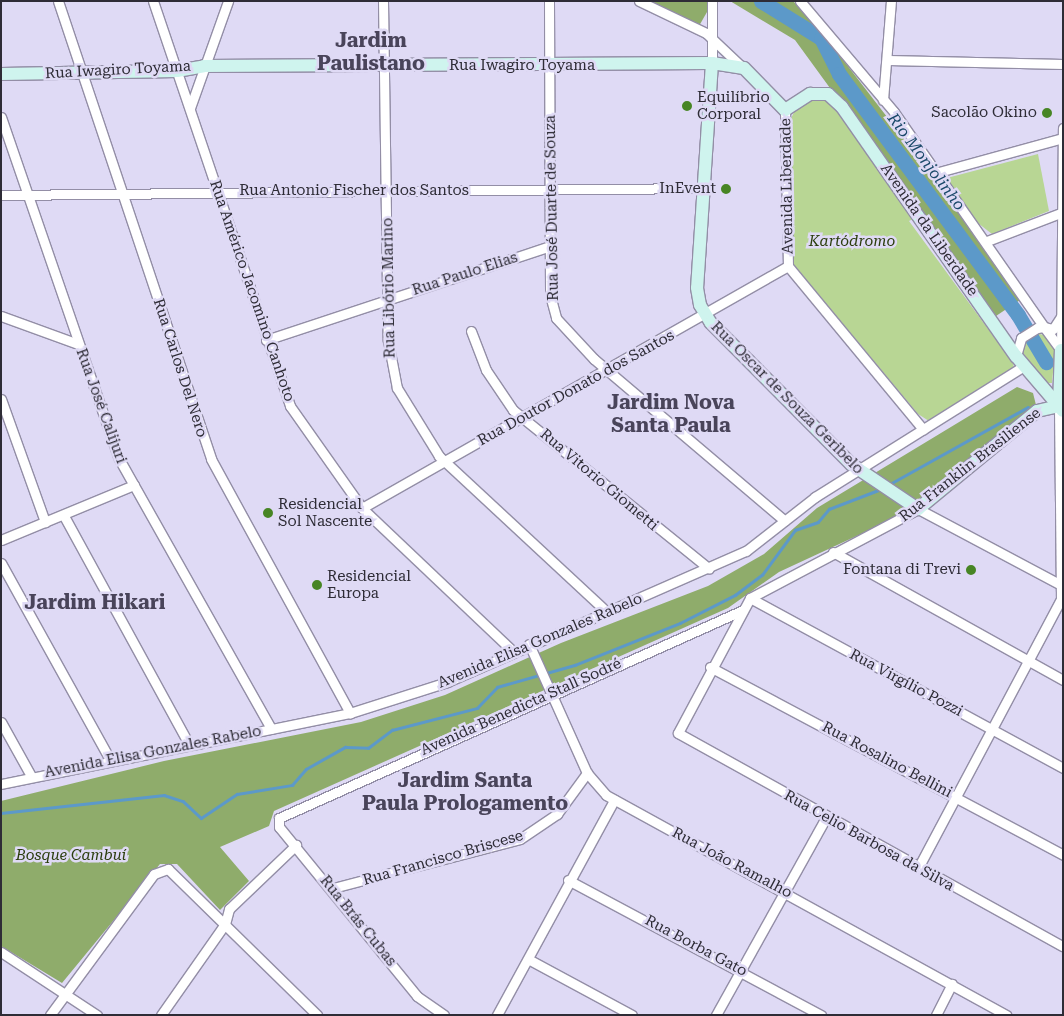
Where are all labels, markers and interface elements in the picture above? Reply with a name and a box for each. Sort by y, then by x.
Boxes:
district label: Jardim Paulistano [317,29,425,76]
street label: Rua Iwagiro Toyama [45,57,191,83]
street label: Rua Iwagiro Toyama [449,57,595,75]
place label: Equilíbrio Corporal [697,88,770,123]
marker: Equilíbrio Corporal [681,100,693,112]
place label: Sacolão Okino [931,104,1037,122]
marker: Sacolão Okino [1041,107,1053,119]
water label: Rio Monjolinho [883,110,969,214]
street label: Rua José Duarte de Souza [541,115,563,301]
street label: Avenida Liberdade [777,118,797,254]
street label: Avenida da Liberdade [876,160,982,300]
street label: Rua Américo Jacomino Canhoto [206,178,298,404]
place label: InEvent [659,180,716,198]
street label: Rua Antonio Fischer dos Santos [239,182,469,200]
marker: InEvent [720,183,732,195]
street label: Rua Libório Marino [379,218,399,358]
park label: Kartódromo [809,233,895,251]
street label: Rua Paulo Elias [410,248,520,300]
street label: Rua Carlos Del Nero [149,296,211,440]
street label: Rua Oscar de Souza Geribelo [707,318,867,478]
street label: Rua Doutor Donato dos Santos [475,326,677,450]
street label: Rua José Calijuri [72,346,130,466]
district label: Jardim Nova Santa Paula [607,390,735,437]
street label: Rua Franklin Brasiliense [896,404,1044,526]
street label: Rua Vitorio Giometti [536,425,662,535]
place label: Residencial Sol Nascente [278,495,372,530]
marker: Residencial Sol Nascente [262,507,274,519]
place label: Fontana di Trevi [843,561,961,579]
marker: Fontana di Trevi [965,564,977,576]
place label: Residencial Europa [327,567,411,602]
marker: Residencial Europa [311,579,323,591]
district label: Jardim Hikari [25,590,165,614]
street label: Avenida Elisa Gonzales Rabelo [435,590,645,692]
street label: Rua Virgílio Pozzi [846,646,966,720]
street label: Avenida Benedicta Stall Sodré [418,654,624,760]
street label: Rua Rosalino Bellini [819,718,955,802]
street label: Avenida Elisa Gonzales Rabelo [43,722,263,782]
district label: Jardim Santa Paula Prologamento [362,769,568,816]
street label: Rua Celio Barbosa da Silva [781,787,957,895]
street label: Rua João Ramalho [669,824,795,902]
street label: Rua Francisco Briscese [361,827,525,889]
park label: Bosque Cambuí [16,847,126,865]
street label: Rua Brás Cubas [316,872,400,970]
street label: Rua Borba Gato [642,912,750,980]

